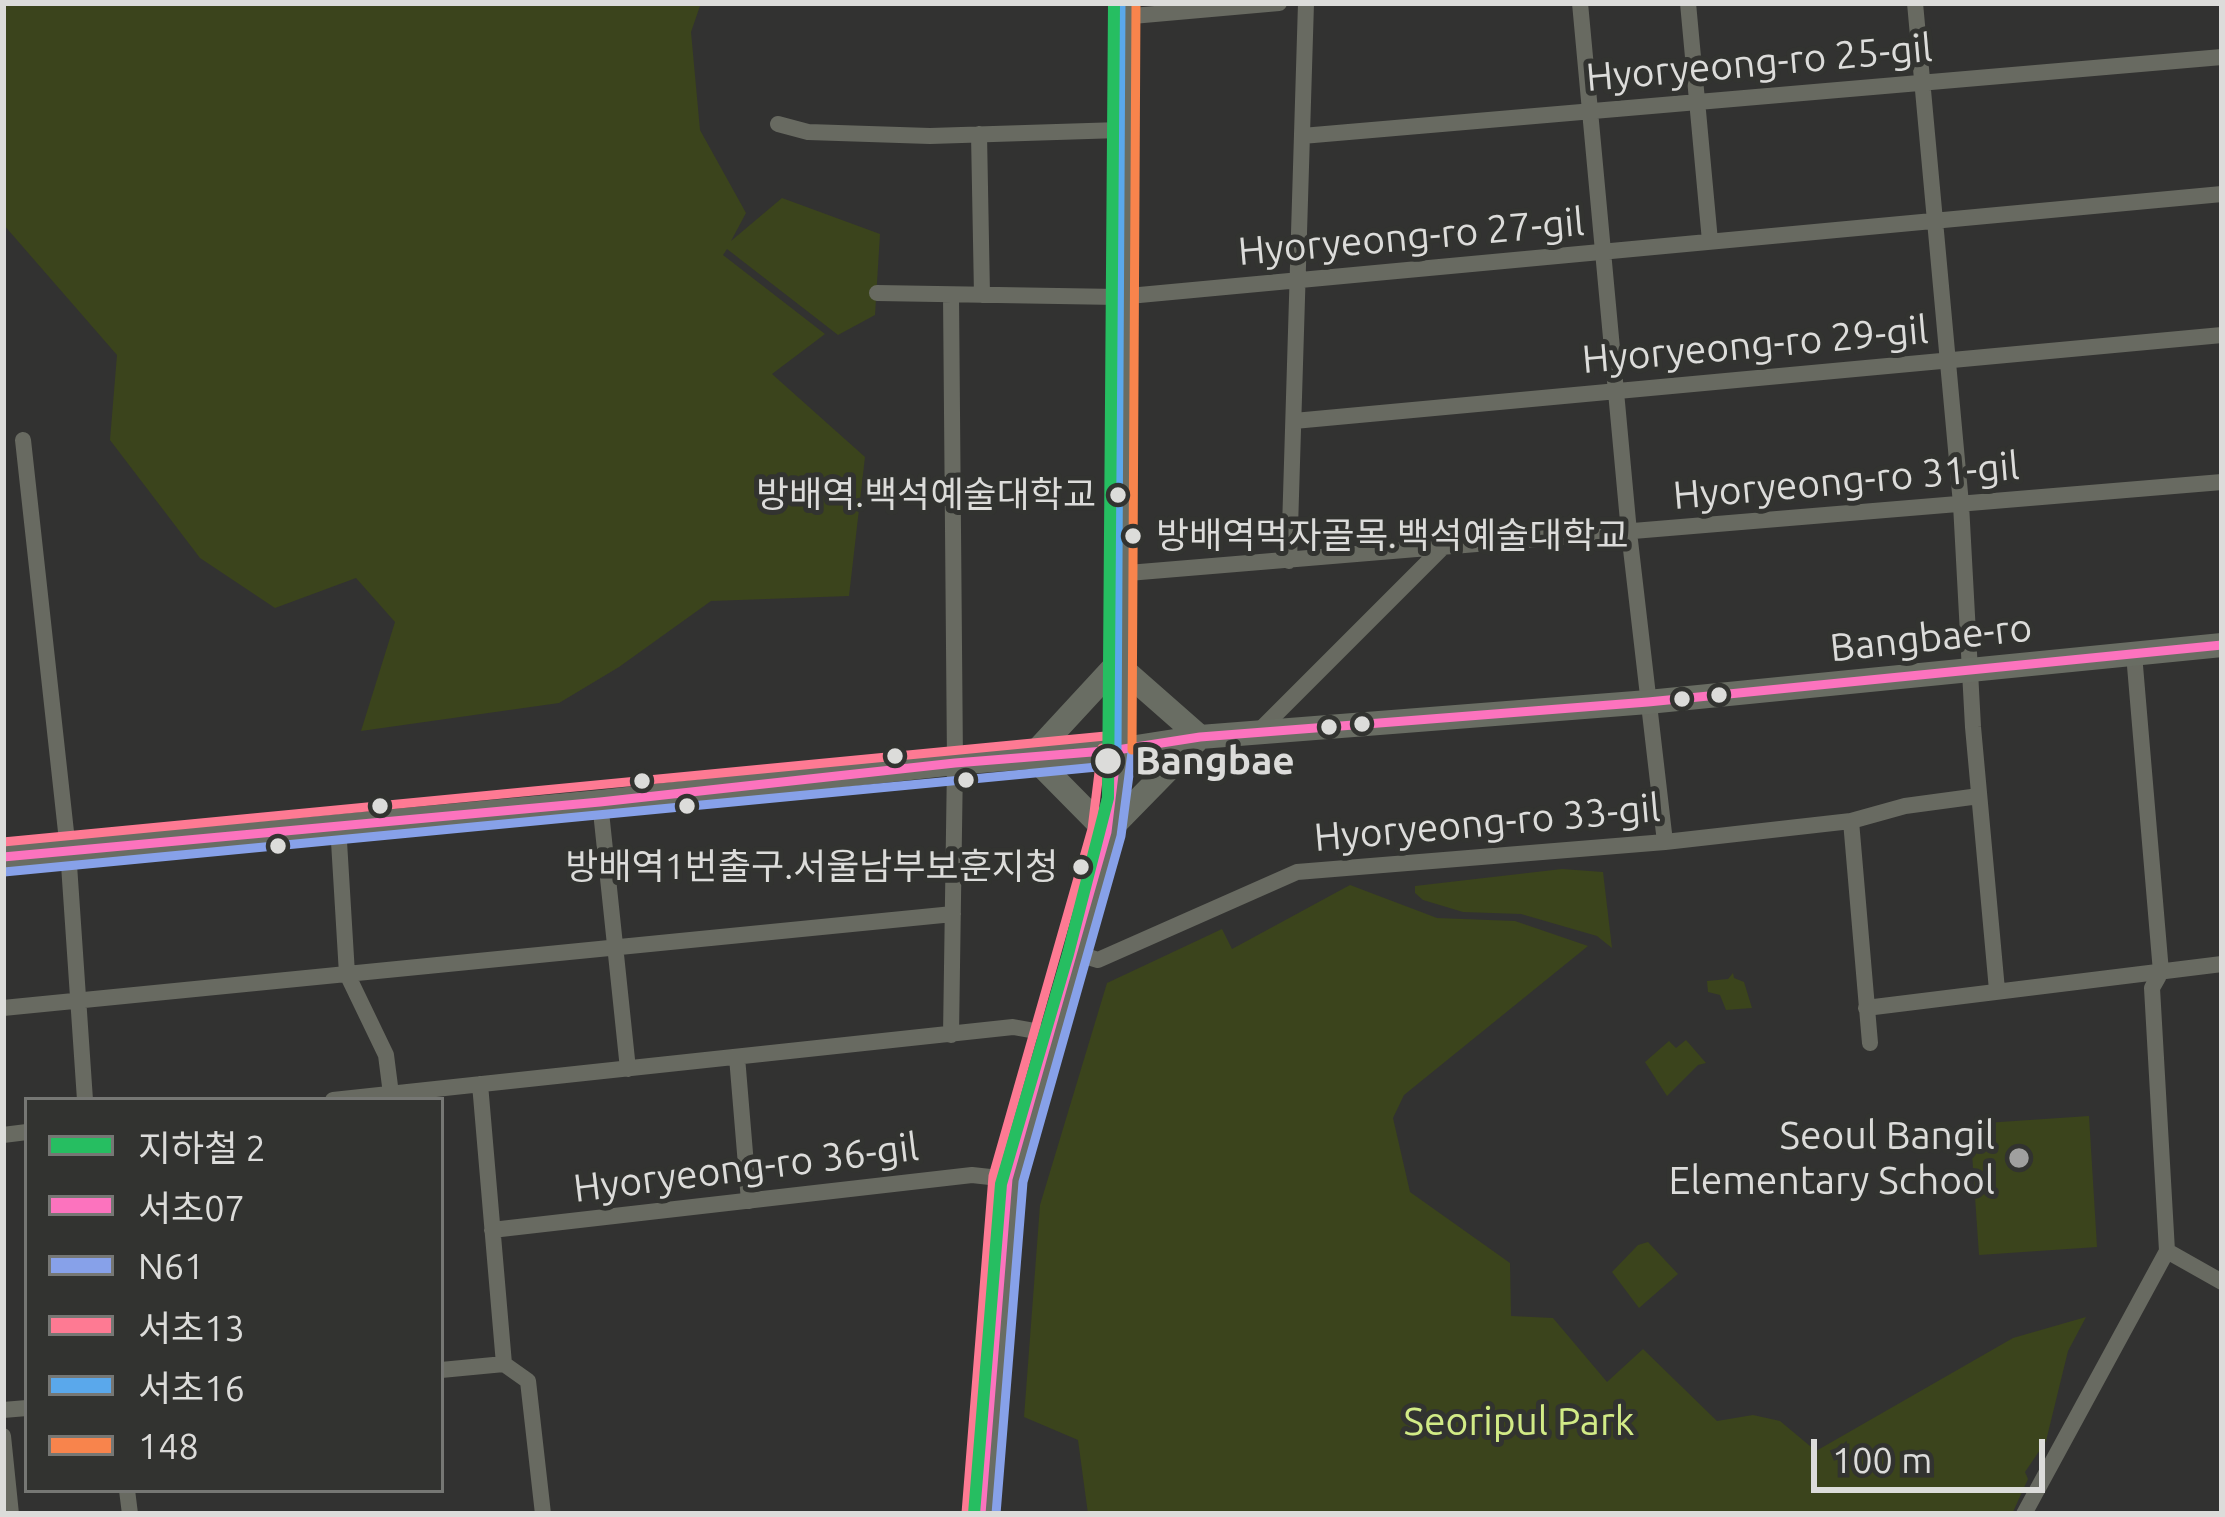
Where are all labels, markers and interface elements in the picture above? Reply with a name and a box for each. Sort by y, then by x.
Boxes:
street label: Hyoryeong-ro 25-gil [1584,25,1934,101]
street label: Hyoryeong-ro 27-gil [1236,199,1586,275]
street label: Hyoryeong-ro 29-gil [1580,307,1930,383]
street label: Hyoryeong-ro 31-gil [1671,443,2021,519]
place label: 방배역.백석예술대학교 [756,473,1096,517]
marker: 방배역.백석예술대학교 [1107,484,1129,506]
place label: 방배역먹자골목.백석예술대학교 [1156,514,1629,558]
marker: 방배역먹자골목.백석예술대학교 [1122,525,1144,547]
street label: Bangbae-ro [1828,604,2034,672]
unlabelled marker [1708,684,1730,706]
unlabelled marker [1671,688,1693,710]
unlabelled marker [1351,713,1373,735]
unlabelled marker [1318,716,1340,738]
place label: Bangbae [1135,738,1295,784]
unlabelled marker [884,745,906,767]
marker: Bangbae [1092,745,1124,777]
unlabelled marker [955,769,977,791]
unlabelled marker [631,770,653,792]
street label: Hyoryeong-ro 33-gil [1312,785,1662,861]
unlabelled marker [369,795,391,817]
unlabelled marker [676,795,698,817]
unlabelled marker [267,835,289,857]
place label: 방배역1번출구.서울남부보훈지청 [565,845,1058,889]
marker: 방배역1번출구.서울남부보훈지청 [1070,856,1092,878]
legend [24,1097,444,1493]
place label: Seoul Bangil Elementary School [1669,1113,1995,1204]
street label: Hyoryeong-ro 36-gil [571,1124,921,1212]
text: 지하철 2 [138,1127,266,1168]
marker: Seoul Bangil Elementary School [2006,1145,2032,1171]
text: 서초07 [138,1187,245,1228]
text: N61 [138,1245,204,1286]
text: 서초13 [138,1307,245,1348]
text: 서초16 [138,1367,245,1408]
park label: Seoripul Park [1404,1399,1634,1445]
scale bar [1817,1415,2051,1489]
text: 148 [138,1425,199,1466]
text: 100 m [1832,1439,1932,1480]

